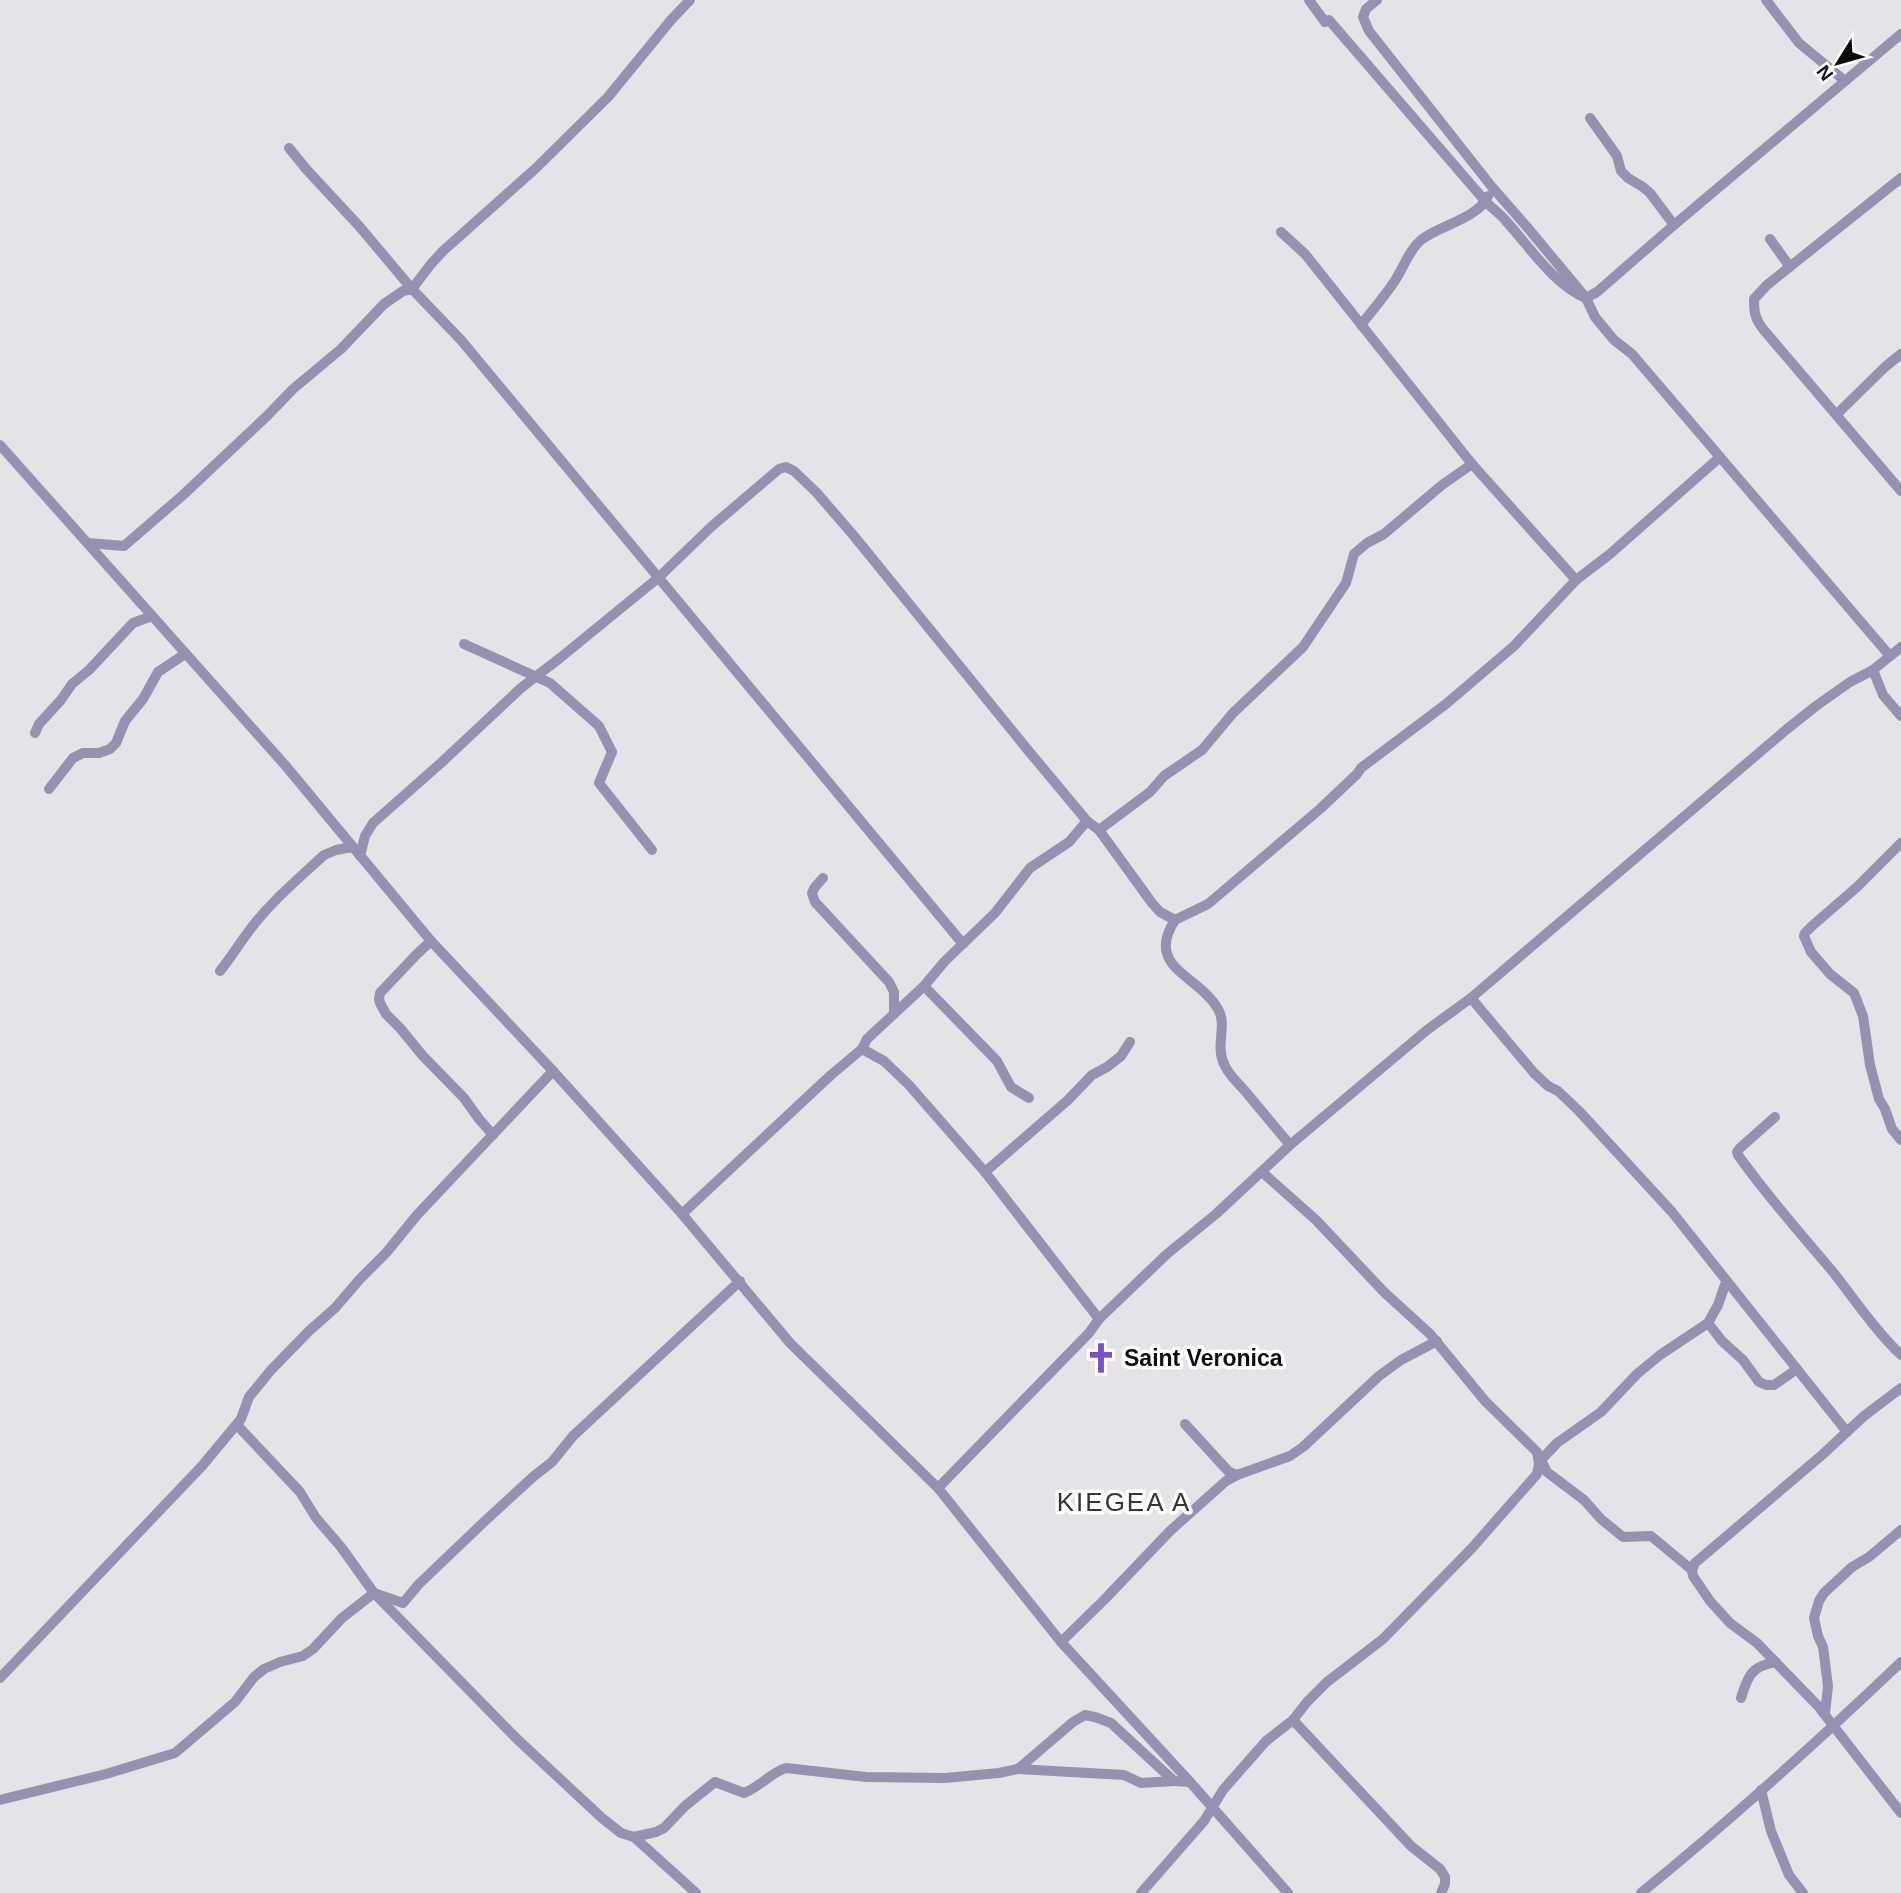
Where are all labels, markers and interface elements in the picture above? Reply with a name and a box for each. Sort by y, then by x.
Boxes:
north arrow [1803,28,1873,98]
text: N [1812,61,1837,85]
church icon: Saint Veronica [1084,1341,1118,1375]
place label: Saint Veronica [1124,1345,1283,1371]
district label: KIEGEA A [1057,1487,1191,1517]

